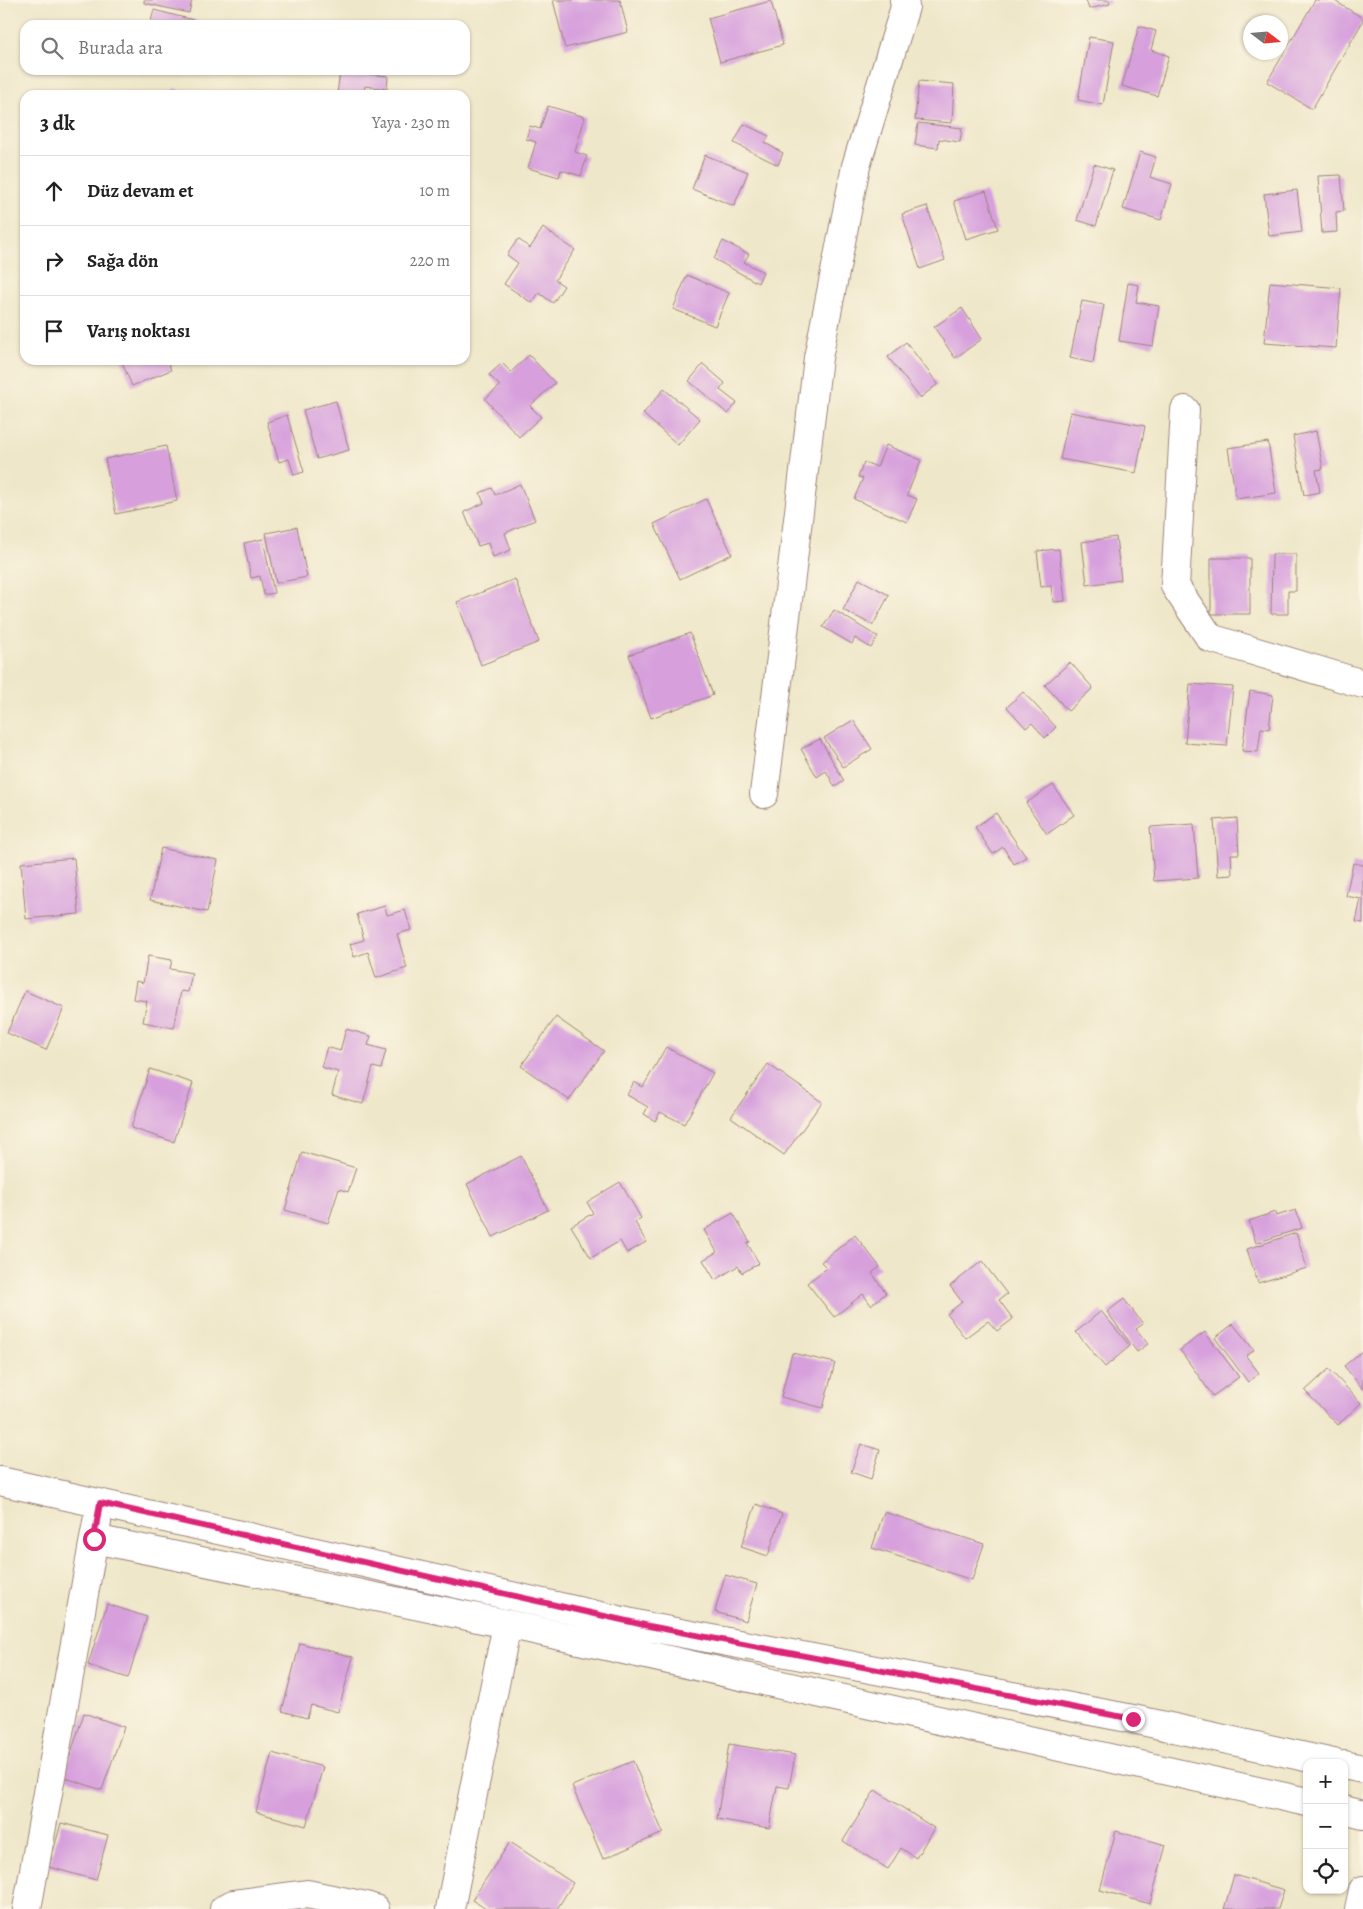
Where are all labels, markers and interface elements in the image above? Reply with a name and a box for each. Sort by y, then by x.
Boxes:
north arrow [1243,15,1288,60]
search box [20,20,470,75]
icon: search [38,34,66,62]
text: Burada ara [78,35,163,61]
text: 3 dk [40,109,75,137]
text: Yaya · 230 m [372,112,450,134]
icon: ahead [40,177,68,205]
text: Düz devam et [87,178,194,204]
text: 10 m [420,180,450,202]
icon: right [40,247,68,275]
text: Sağa dön [87,248,159,274]
text: 220 m [410,250,450,272]
icon: arrive [40,317,68,345]
text: Varış noktası [87,318,190,344]
route start [83,1528,106,1551]
route end [1122,1708,1145,1731]
map controls [1303,1759,1348,1894]
button: + [1303,1759,1348,1804]
button: − [1303,1804,1348,1849]
button: locate [1303,1849,1348,1894]

